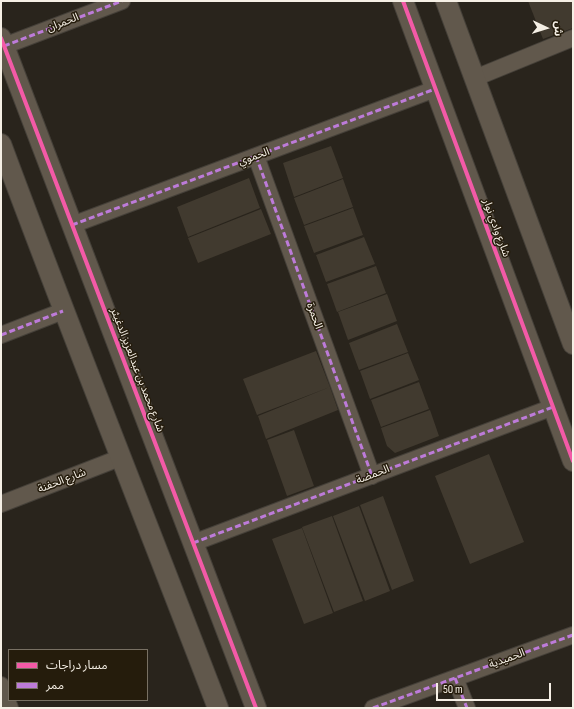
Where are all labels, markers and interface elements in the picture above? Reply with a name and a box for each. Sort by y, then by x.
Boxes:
north arrow [526,8,566,48]
street label: الحمران [45,11,81,35]
text: ش [551,21,565,37]
street label: الحموي [237,145,271,169]
street label: شارع وادي نوار [479,197,513,259]
street label: الحمرة [303,301,325,331]
street label: شارع محمد بن عبدالعزيز الدغيثر [107,306,167,434]
street label: الحمضة [354,463,392,487]
street label: شارع الحفنة [36,466,88,496]
street label: الحميدية [487,646,527,672]
legend [8,649,148,701]
text: مسار دراجات [46,658,107,673]
scale bar [438,675,553,701]
text: ممر [46,678,64,693]
text: 50 m [443,682,463,697]

